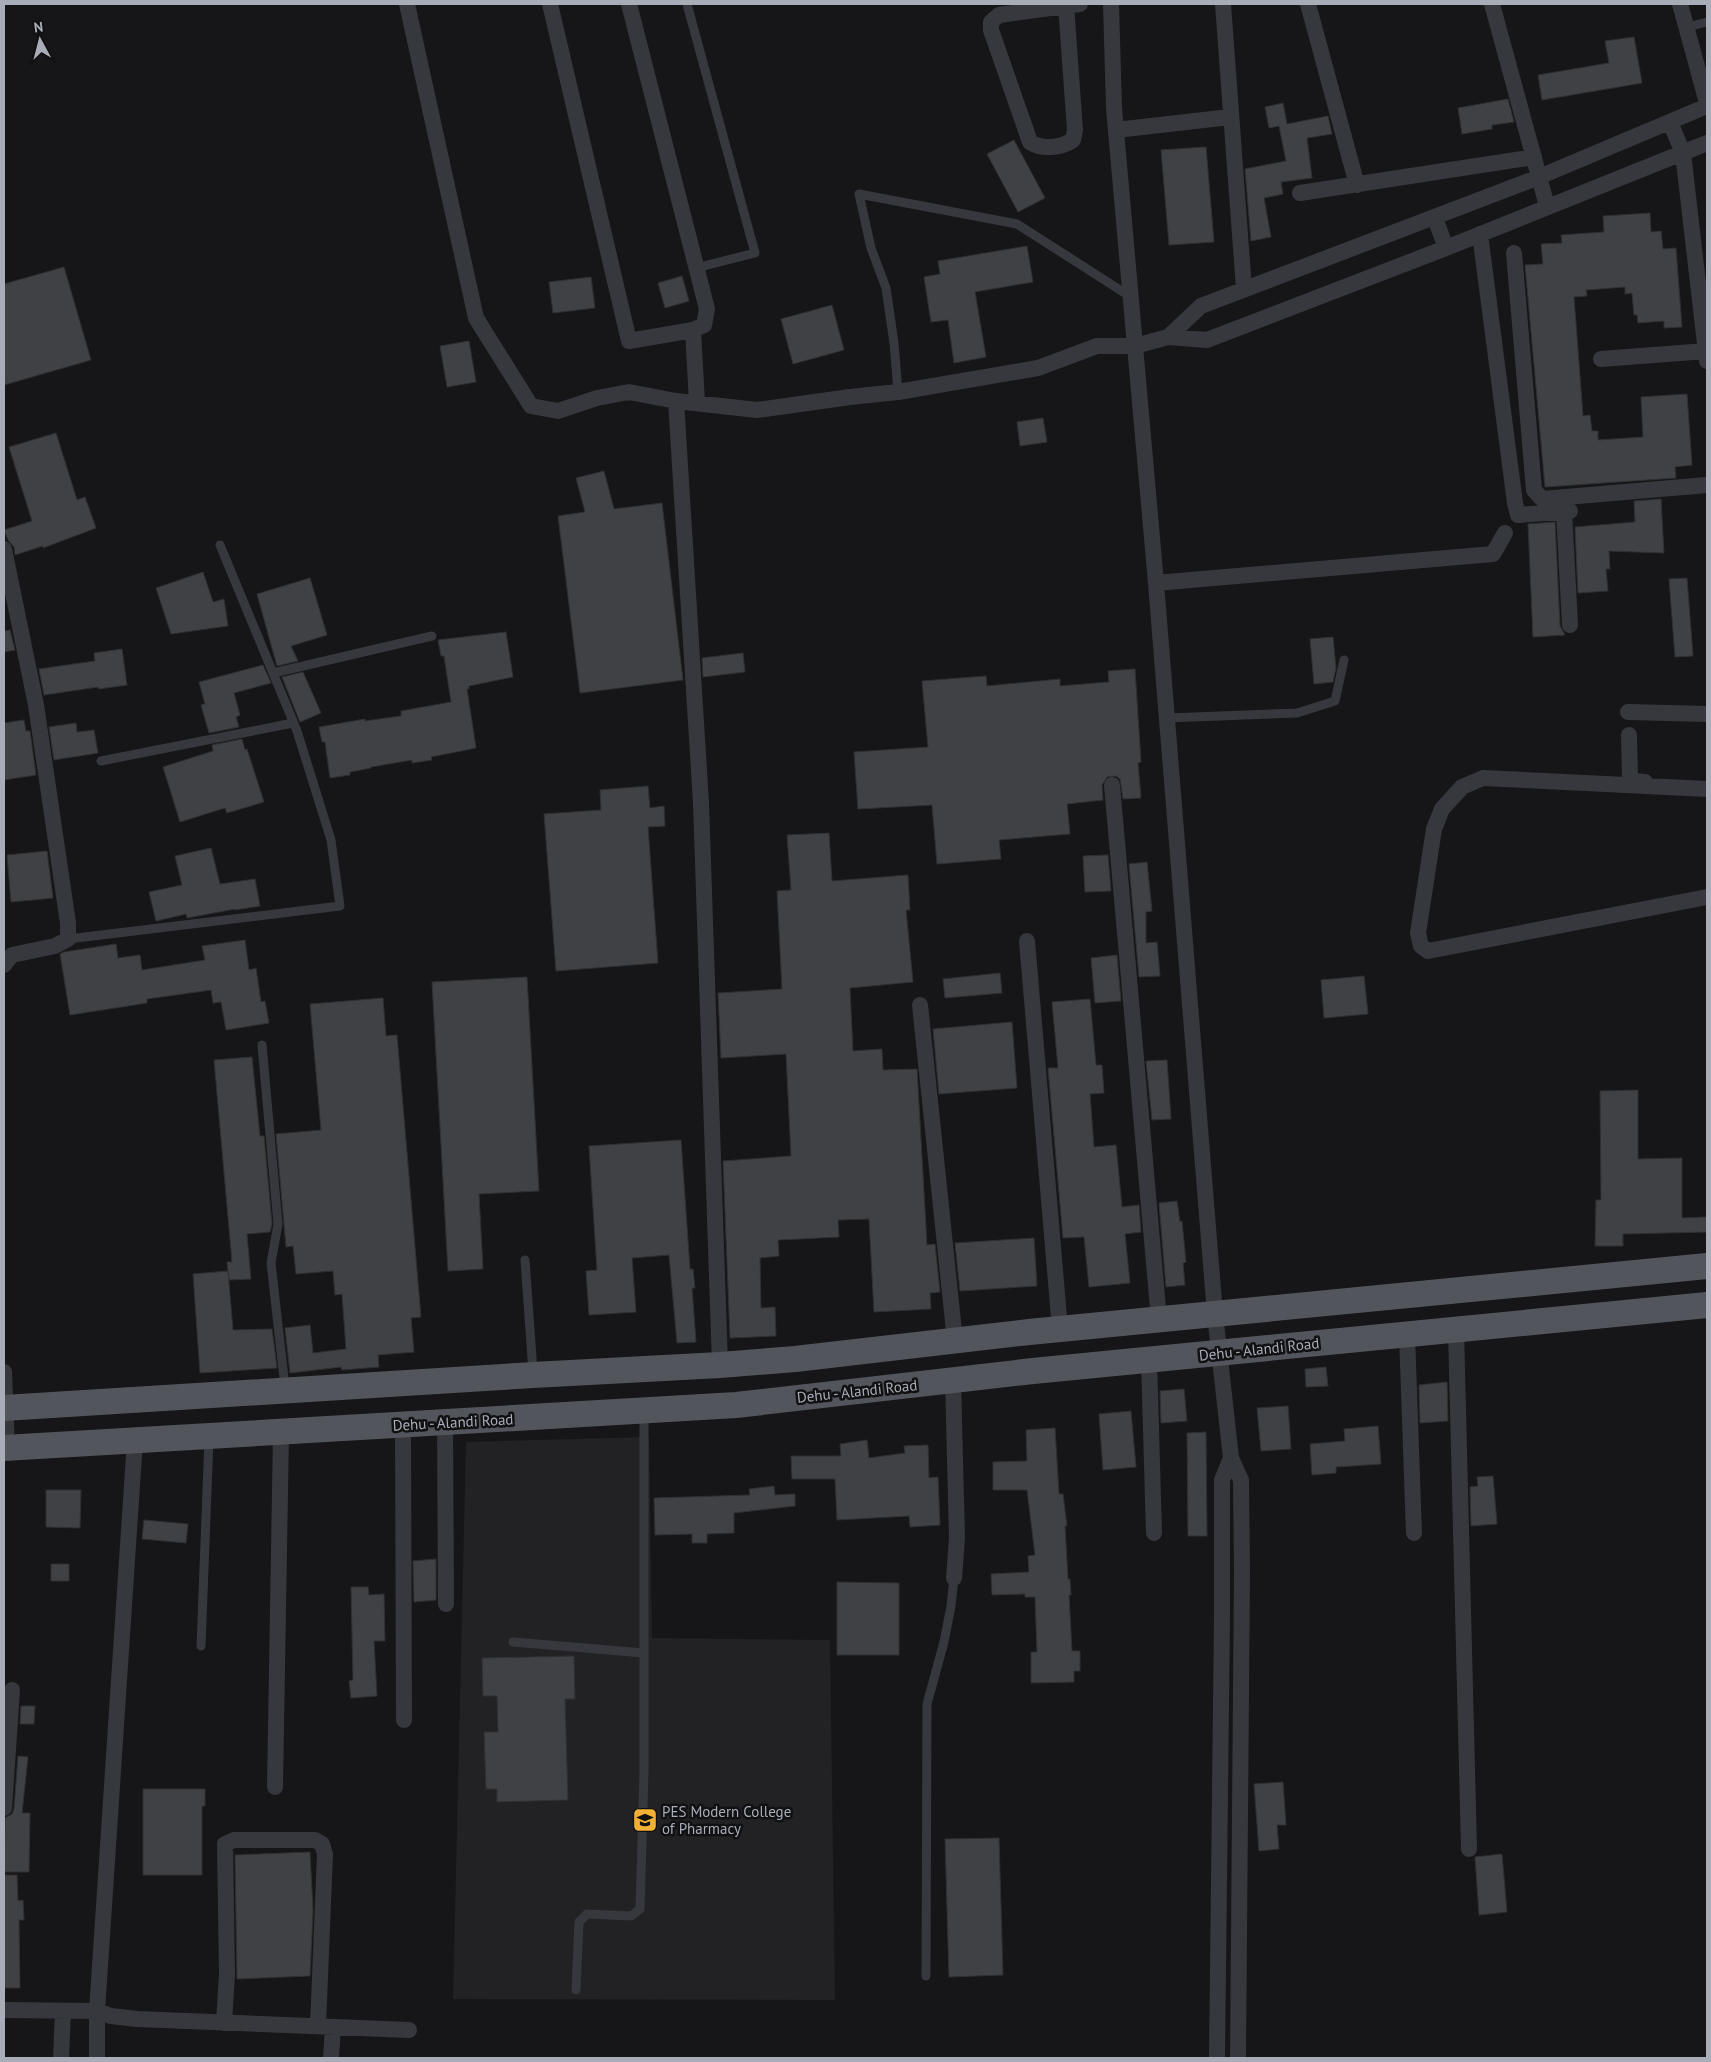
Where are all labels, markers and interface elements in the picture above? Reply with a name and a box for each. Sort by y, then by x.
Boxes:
north arrow [15,15,65,65]
text: N [33,18,44,37]
street label: Dehu - Alandi Road [1198,1333,1320,1365]
street label: Dehu - Alandi Road [796,1375,918,1407]
street label: Dehu - Alandi Road [392,1409,514,1435]
place label: PES Modern College of Pharmacy [662,1802,791,1838]
school or university icon: PES Modern College of Pharmacy [632,1807,658,1833]

